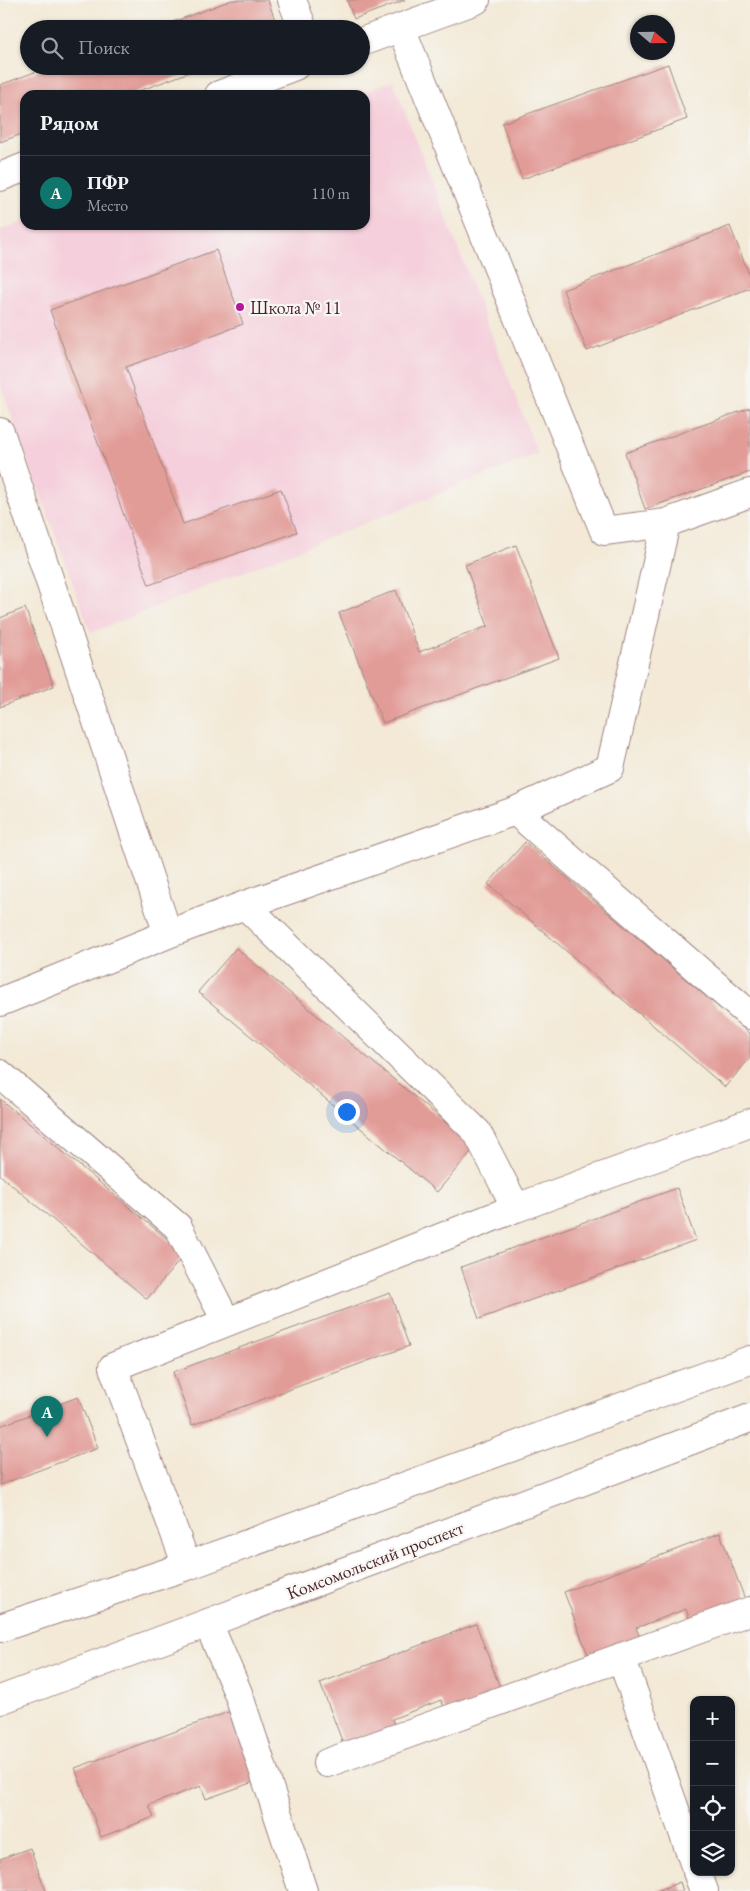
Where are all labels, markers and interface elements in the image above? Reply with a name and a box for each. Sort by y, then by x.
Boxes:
north arrow [630,15,675,60]
search box [20,20,370,75]
icon: search [38,34,66,62]
text: Поиск [78,35,130,60]
text: Рядом [40,109,99,136]
text: ПФР [87,170,129,195]
text: A [50,183,62,204]
text: 110 m [311,183,350,204]
text: Место [87,195,128,216]
place label: Школа № 11 [250,296,341,319]
marker: Школа № 11 [234,301,246,313]
your location [334,1099,360,1125]
pin: A [31,1396,63,1437]
street label: Комсомольский проспект [283,1515,467,1604]
map controls [690,1696,735,1876]
button: + [690,1696,735,1741]
button: − [690,1741,735,1786]
button: locate [690,1786,735,1831]
button: layers [690,1831,735,1876]

